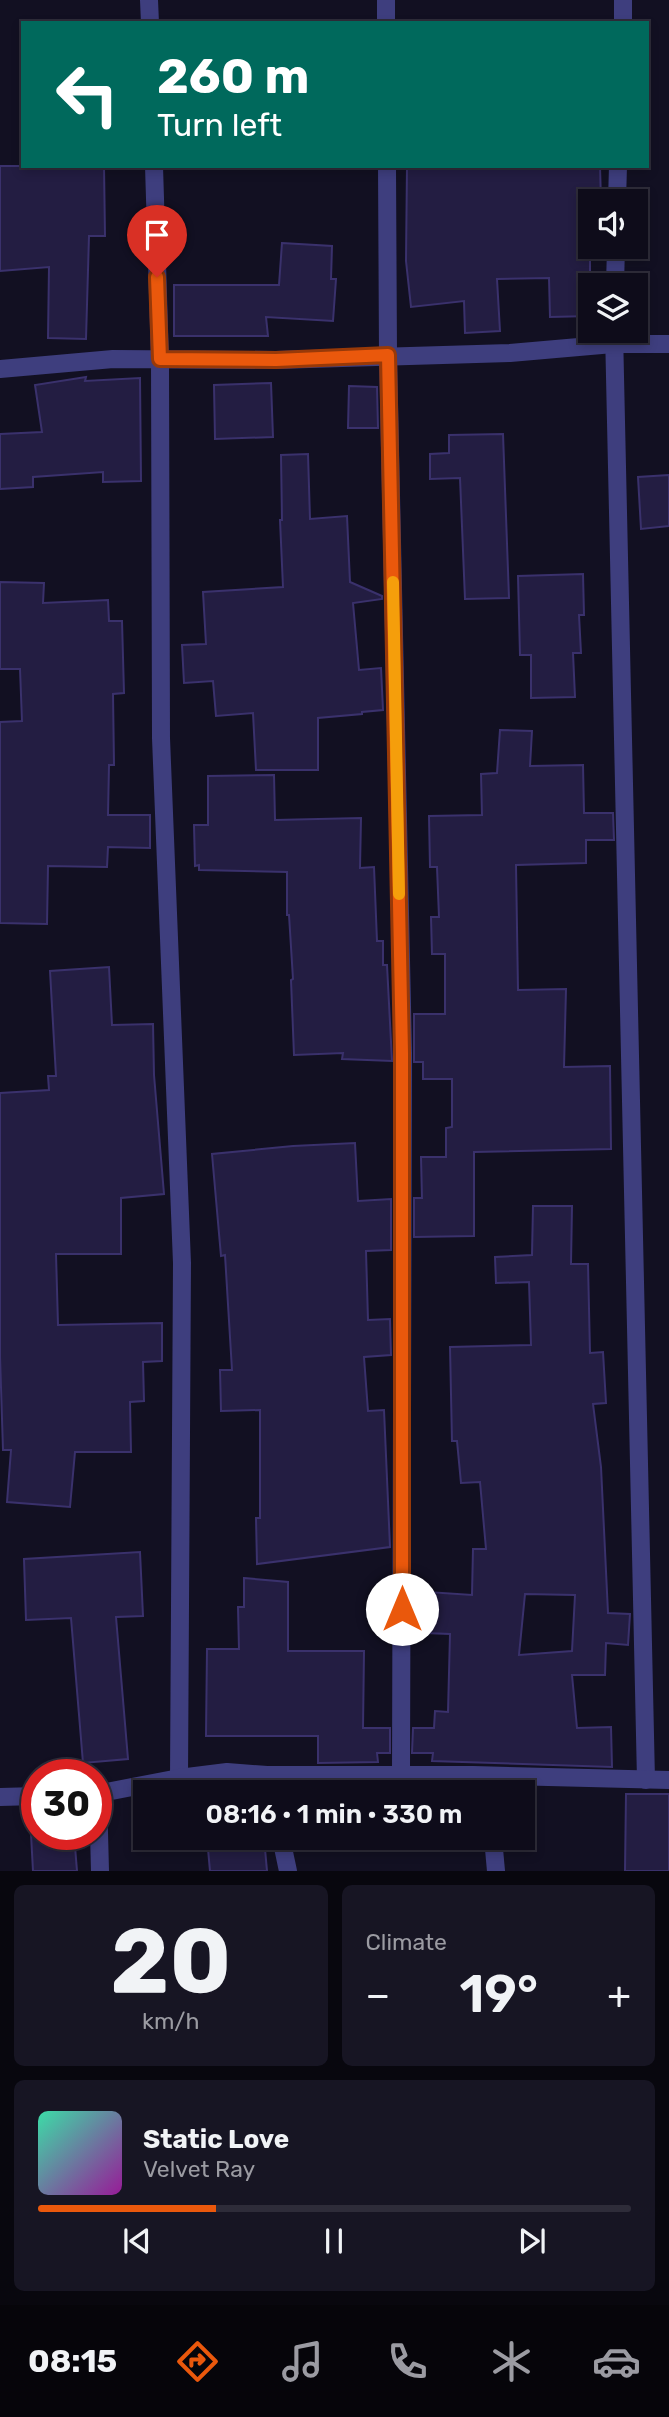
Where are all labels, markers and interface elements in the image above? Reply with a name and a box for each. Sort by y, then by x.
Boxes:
text: 260 m [157,47,309,105]
icon: left [42,49,133,140]
text: Turn left [157,106,282,144]
map controls [578,189,648,343]
button: sound [578,189,648,259]
pin [127,205,187,277]
icon: arrive [138,216,176,254]
button: layers [578,273,648,343]
position arrow [365,1572,439,1646]
speed limit sign: 30 [21,1759,112,1850]
text: 08:16 · 1 min · 330 m [206,1799,462,1830]
text: 20 [110,1907,231,2015]
text: Climate [366,1928,447,1956]
text: 19° [459,1963,538,2025]
text: − [366,1972,390,2018]
text: + [607,1972,631,2018]
text: km/h [142,2007,199,2035]
text: Static Love [143,2124,289,2155]
text: Velvet Ray [143,2155,255,2183]
icon: previous [118,2222,156,2260]
icon: pause [315,2222,353,2260]
icon: next [513,2222,551,2260]
icon: directions [173,2337,222,2386]
icon: music [278,2337,327,2386]
icon: phone [383,2337,432,2386]
icon: climate [487,2337,536,2386]
icon: car [592,2337,641,2386]
text: 08:15 [28,2342,117,2380]

